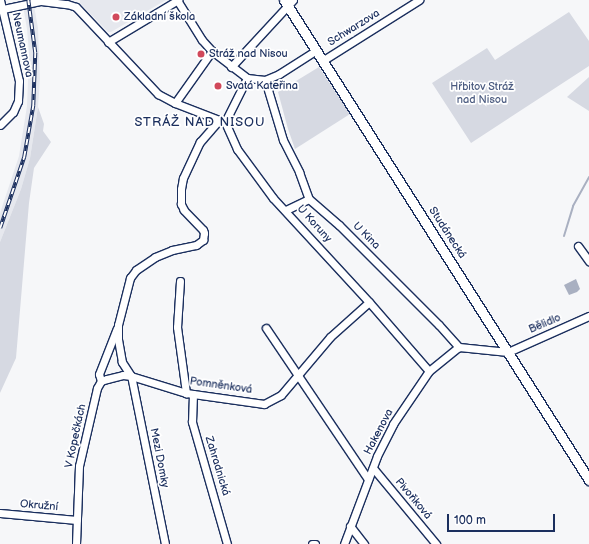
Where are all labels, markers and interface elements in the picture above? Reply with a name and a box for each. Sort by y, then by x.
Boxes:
street label: Schwarzova [326,7,382,49]
place label: Základní škola [124,10,195,24]
street label: Neumannova [9,11,35,79]
marker: Základní škola [111,12,121,22]
place label: Stráž nad Nisou [209,47,288,61]
marker: Stráž nad Nisou [196,49,206,59]
place label: Svatá Kateřina [226,79,298,93]
marker: Svatá Kateřina [213,81,223,91]
park label: Hřbitov Stráž nad Nisou [450,81,514,107]
district label: STRÁŽ NAD NISOU [134,114,266,130]
street label: U Koruny [294,203,334,245]
street label: Studánecká [425,205,469,261]
street label: U Kina [350,220,382,252]
street label: Bělidlo [527,311,563,337]
street label: Pomněnková [189,375,253,397]
street label: V Kopečkách [63,403,89,469]
street label: Hakenova [361,407,397,457]
street label: Mezi Domky [147,427,171,489]
street label: Zahradnická [202,435,232,497]
street label: Pivoňková [392,476,434,522]
street label: Okružní [19,498,59,514]
scale bar [449,506,557,532]
text: 100 m [454,513,486,528]

